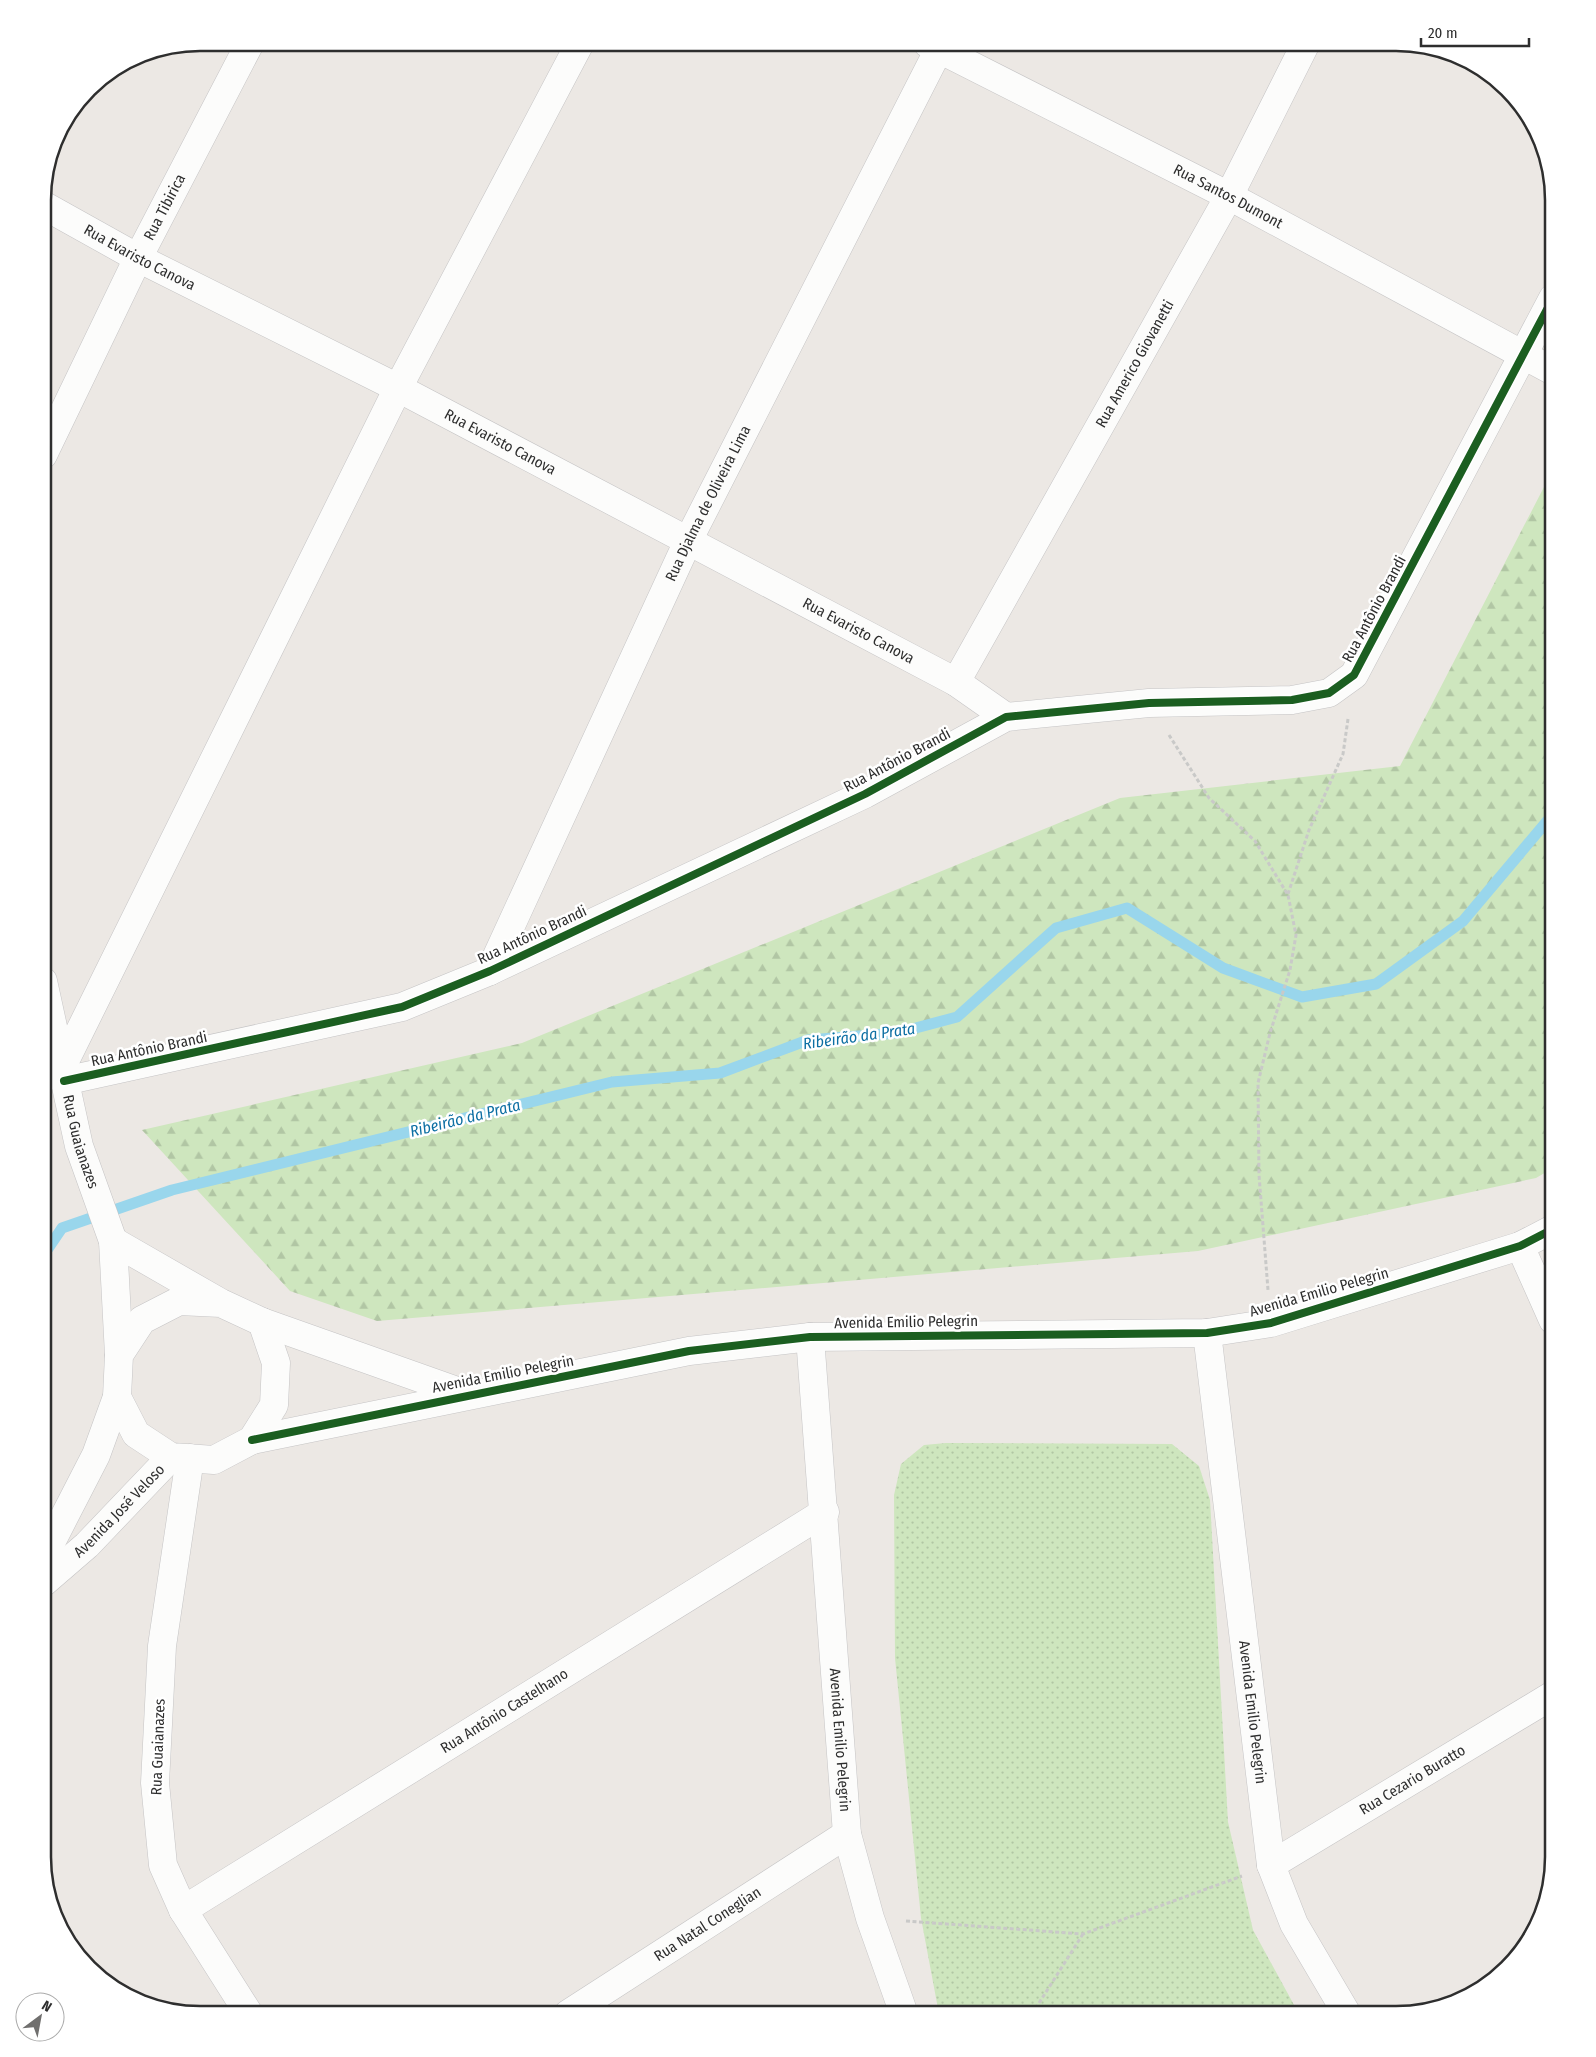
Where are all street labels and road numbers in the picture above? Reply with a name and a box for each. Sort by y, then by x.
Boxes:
street label: Rua Santos Dumont [1170,160,1286,232]
street label: Rua Tibirica [140,171,189,243]
street label: Rua Evaristo Canova [81,221,198,294]
street label: Rua Americo Giovanetti [1092,297,1178,431]
street label: Rua Evaristo Canova [441,405,559,479]
street label: Rua Djalma de Oliveira Lima [662,422,754,584]
street label: Rua Antônio Brandi [1338,552,1410,666]
street label: Rua Evaristo Canova [800,594,917,667]
street label: Rua Antônio Brandi [840,724,954,796]
street label: Rua Antônio Brandi [475,902,589,968]
street label: Rua Antônio Brandi [89,1028,209,1070]
street label: Rua Guaianazes [59,1093,102,1191]
street label: Avenida Emilio Pelegrin [1247,1264,1391,1320]
street label: Avenida Emilio Pelegrin [834,1312,978,1332]
street label: Avenida Emilio Pelegrin [431,1351,575,1397]
street label: Avenida José Veloso [70,1460,168,1561]
street label: Avenida Emilio Pelegrin [1235,1640,1270,1785]
street label: Rua Antônio Castelhano [437,1664,571,1757]
street label: Avenida Emilio Pelegrin [826,1667,854,1812]
street label: Rua Guaianazes [147,1698,169,1796]
street label: Rua Cezario Buratto [1356,1741,1469,1819]
street label: Rua Natal Coneglian [651,1883,764,1965]

